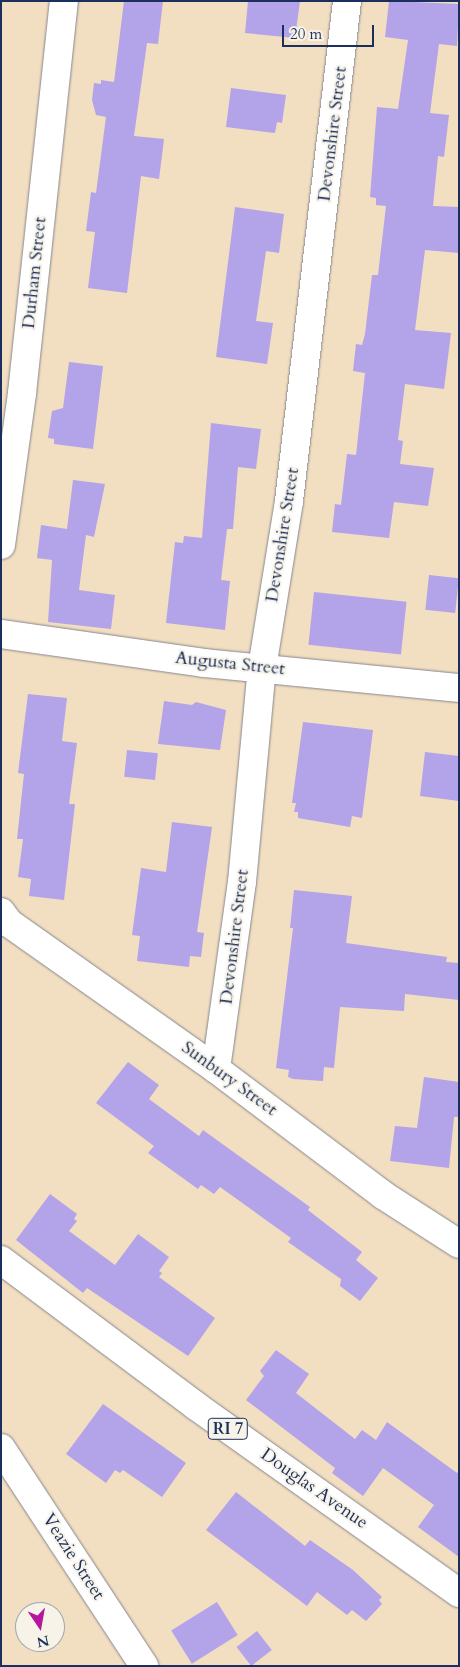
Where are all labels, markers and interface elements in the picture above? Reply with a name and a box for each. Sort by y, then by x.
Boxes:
scale bar [285,15,378,47]
text: 20 m [290,24,322,44]
street label: Devonshire Street [314,65,352,203]
street label: Durham Street [18,216,52,330]
street label: Devonshire Street [262,466,304,604]
street label: Augusta Street [174,647,286,681]
street label: Devonshire Street [216,868,254,1006]
street label: Sunbury Street [177,1037,281,1121]
road number: RI 7 [207,1416,249,1442]
street label: Douglas Avenue [256,1444,372,1534]
street label: Veazie Street [37,1510,109,1604]
north arrow [15,1602,65,1652]
text: N [35,1631,51,1652]

